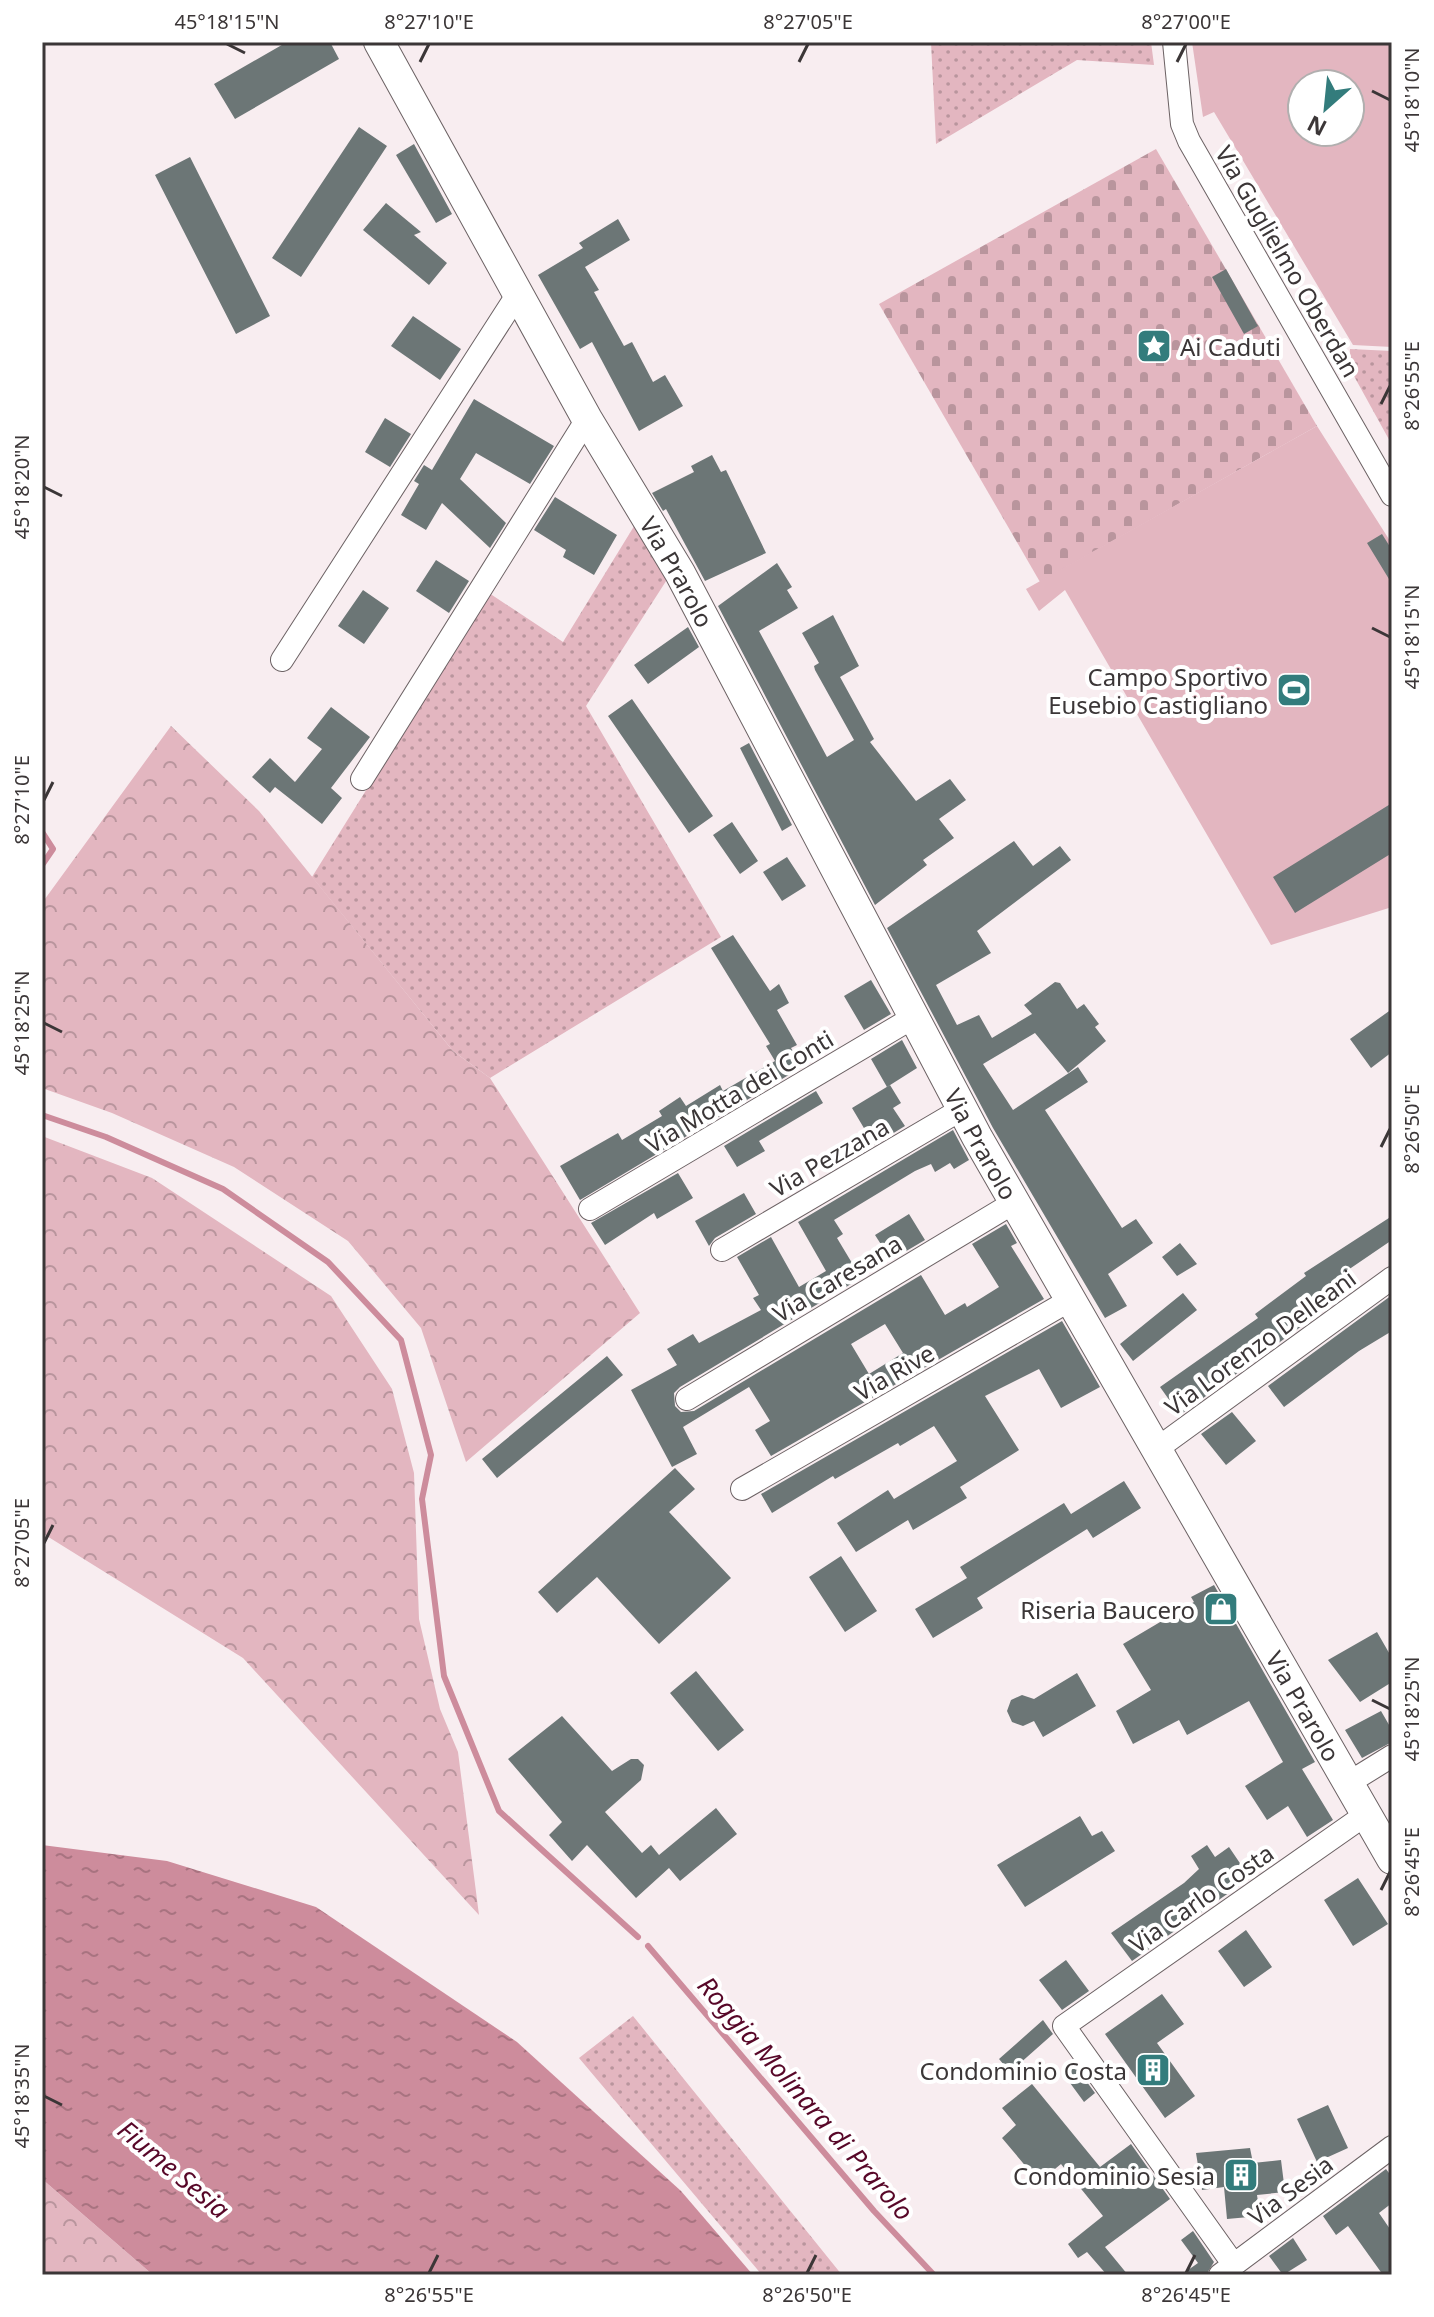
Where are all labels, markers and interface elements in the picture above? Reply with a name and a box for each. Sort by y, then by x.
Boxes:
text: 45°18'15"N [174,8,280,35]
text: 8°27'10"E [384,8,474,35]
text: 8°27'05"E [763,8,853,35]
text: 8°27'00"E [1141,8,1231,35]
text: 45°18'10"N [1398,47,1425,153]
north arrow [1286,68,1366,148]
text: N [1302,109,1331,144]
street label: Via Guglielmo Oberdan [1208,139,1368,383]
place icon: Ai Caduti [1135,327,1173,365]
place label: Ai Caduti [1180,330,1281,363]
text: 8°26'55"E [1398,341,1425,431]
text: 45°18'20"N [8,434,35,540]
street label: Via Prarolo [633,510,722,633]
text: 45°18'15"N [1398,584,1425,690]
place label: Campo Sportivo Eusebio Castigliano [1048,660,1268,721]
sports icon: Campo Sportivo Eusebio Castigliano [1275,671,1313,709]
text: 8°27'10"E [8,755,35,845]
text: 45°18'25"N [8,970,35,1076]
street label: Via Motta dei Conti [639,1022,839,1160]
street label: Via Prarolo [938,1082,1026,1205]
text: 8°26'50"E [1398,1084,1425,1174]
street label: Via Pezzana [763,1110,895,1204]
street label: Via Caresana [766,1226,908,1330]
street label: Via Lorenzo Delleani [1158,1261,1362,1423]
street label: Via Rive [848,1336,940,1408]
text: 8°27'05"E [8,1498,35,1588]
shop icon: Riseria Baucero [1202,1590,1240,1628]
place label: Riseria Baucero [1020,1593,1195,1626]
street label: Via Prarolo [1259,1645,1349,1767]
text: 45°18'25"N [1398,1656,1425,1762]
text: 8°26'45"E [1398,1827,1425,1917]
street label: Via Carlo Costa [1122,1836,1280,1960]
water label: Roggia Molinara di Prarolo [690,1968,922,2228]
text: 45°18'35"N [8,2043,35,2149]
building icon: Condominio Costa [1134,2051,1172,2089]
place label: Condominio Costa [919,2054,1127,2087]
water label: Fiume Sesia [111,2112,238,2226]
street label: Via Sesia [1241,2147,1339,2233]
building icon: Condominio Sesia [1222,2156,1260,2194]
place label: Condominio Sesia [1013,2159,1215,2192]
text: 8°26'55"E [384,2281,474,2308]
text: 8°26'50"E [762,2281,852,2308]
text: 8°26'45"E [1141,2281,1231,2308]

